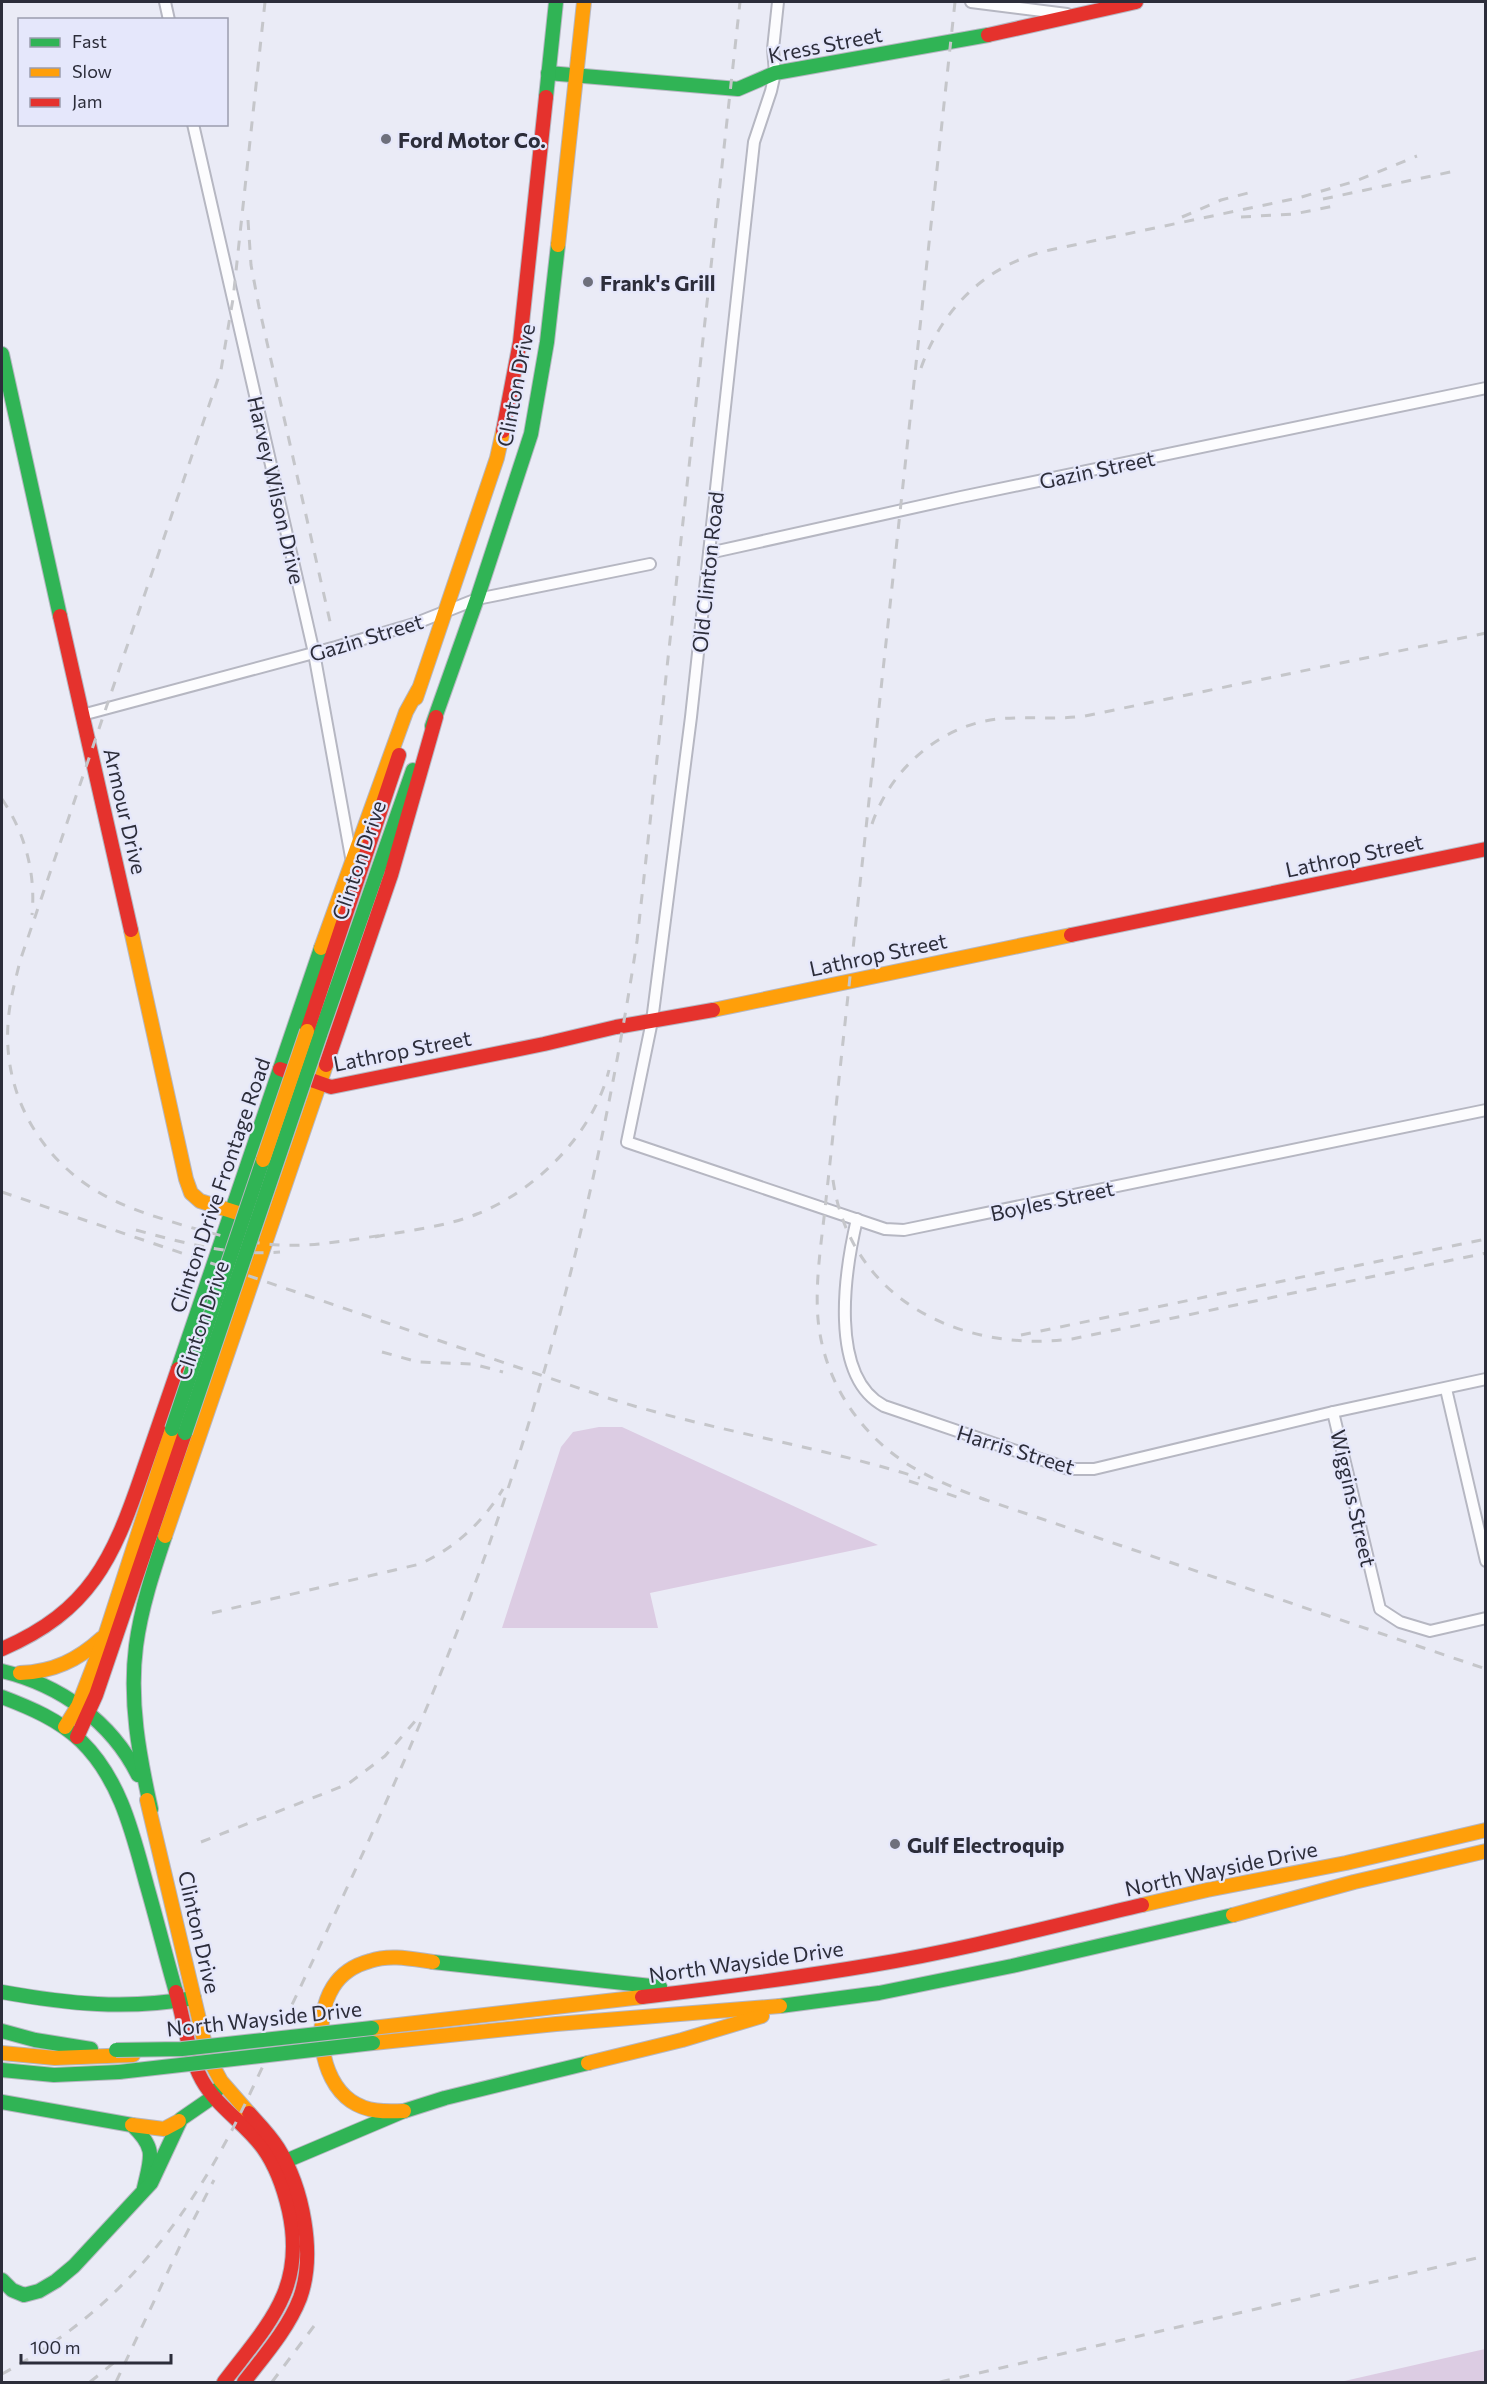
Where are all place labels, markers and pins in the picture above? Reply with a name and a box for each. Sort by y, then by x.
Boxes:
place label: Ford Motor Co. [398,127,546,152]
marker: Ford Motor Co. [379,132,393,146]
place label: Frank's Grill [600,270,716,295]
marker: Frank's Grill [581,275,595,289]
place label: Gulf Electroquip [907,1832,1065,1857]
marker: Gulf Electroquip [888,1837,902,1851]

